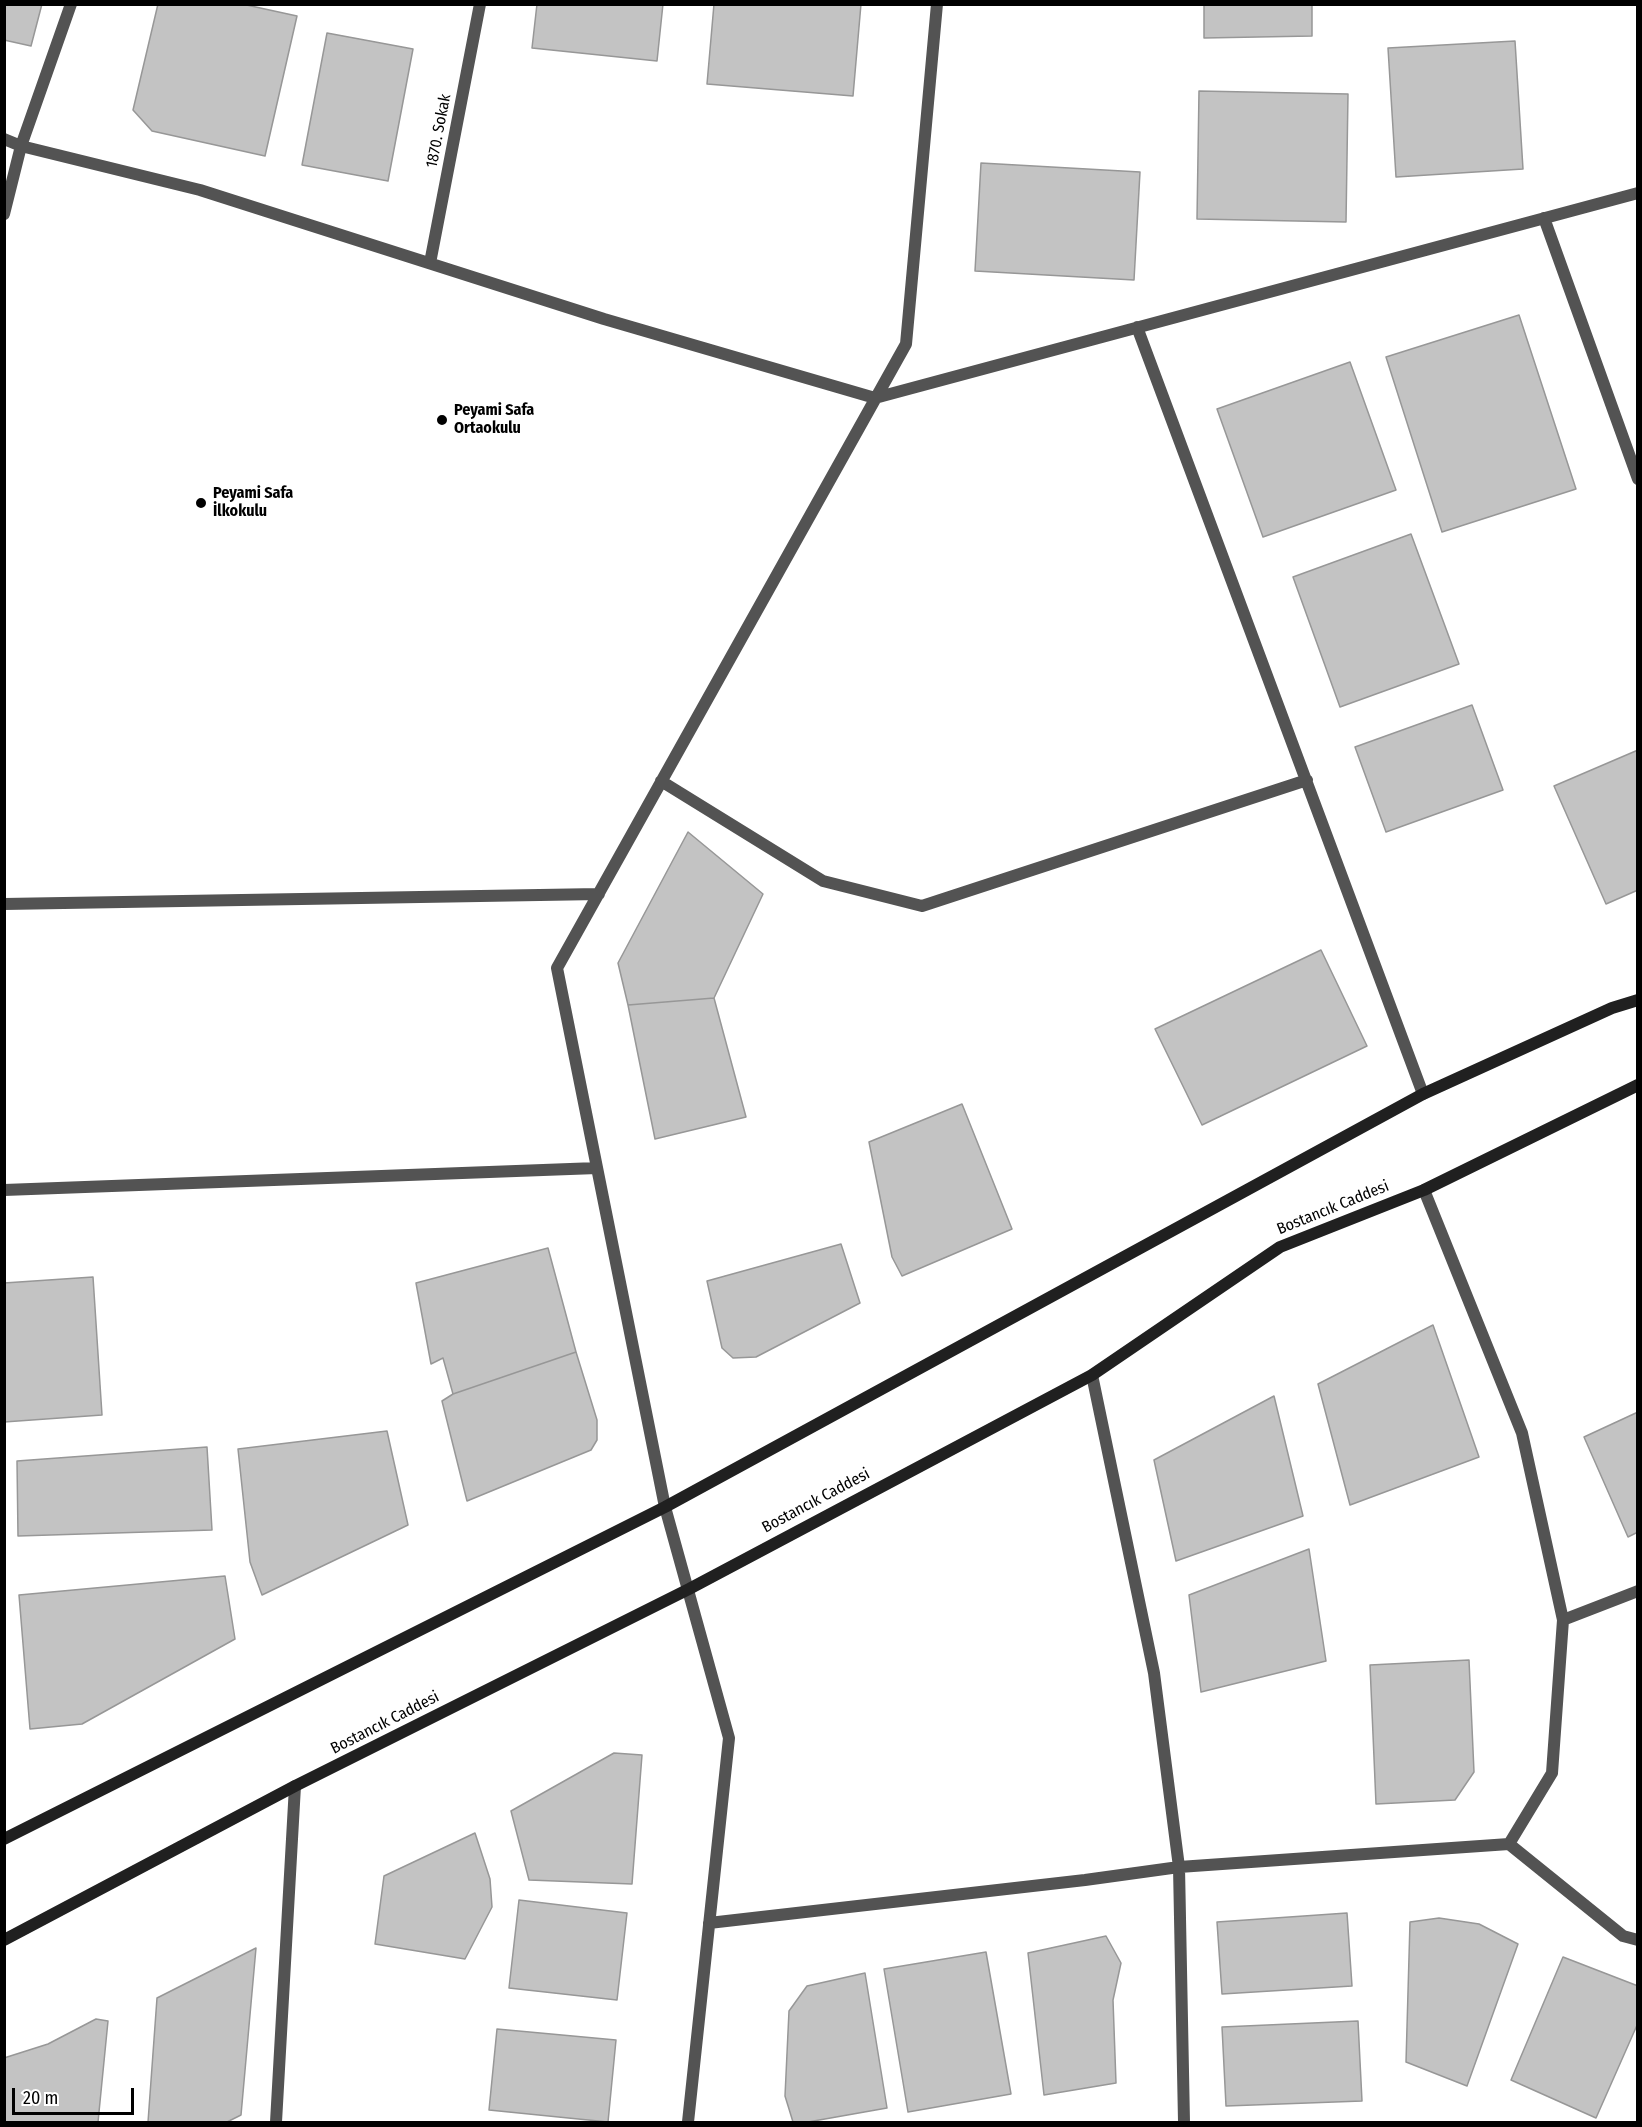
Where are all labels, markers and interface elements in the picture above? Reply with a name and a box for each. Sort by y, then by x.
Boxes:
street label: 1870. Sokak [422,93,456,169]
place label: Peyami Safa Ortaokulu [454,401,534,439]
marker: Peyami Safa Ortaokulu [435,413,449,427]
place label: Peyami Safa İlkokulu [213,484,293,522]
marker: Peyami Safa İlkokulu [194,496,208,510]
street label: Bostancık Caddesi [1274,1177,1392,1239]
street label: Bostancık Caddesi [759,1465,873,1537]
street label: Bostancık Caddesi [328,1687,442,1759]
scale bar [15,2076,136,2114]
text: 20 m [23,2087,58,2109]

